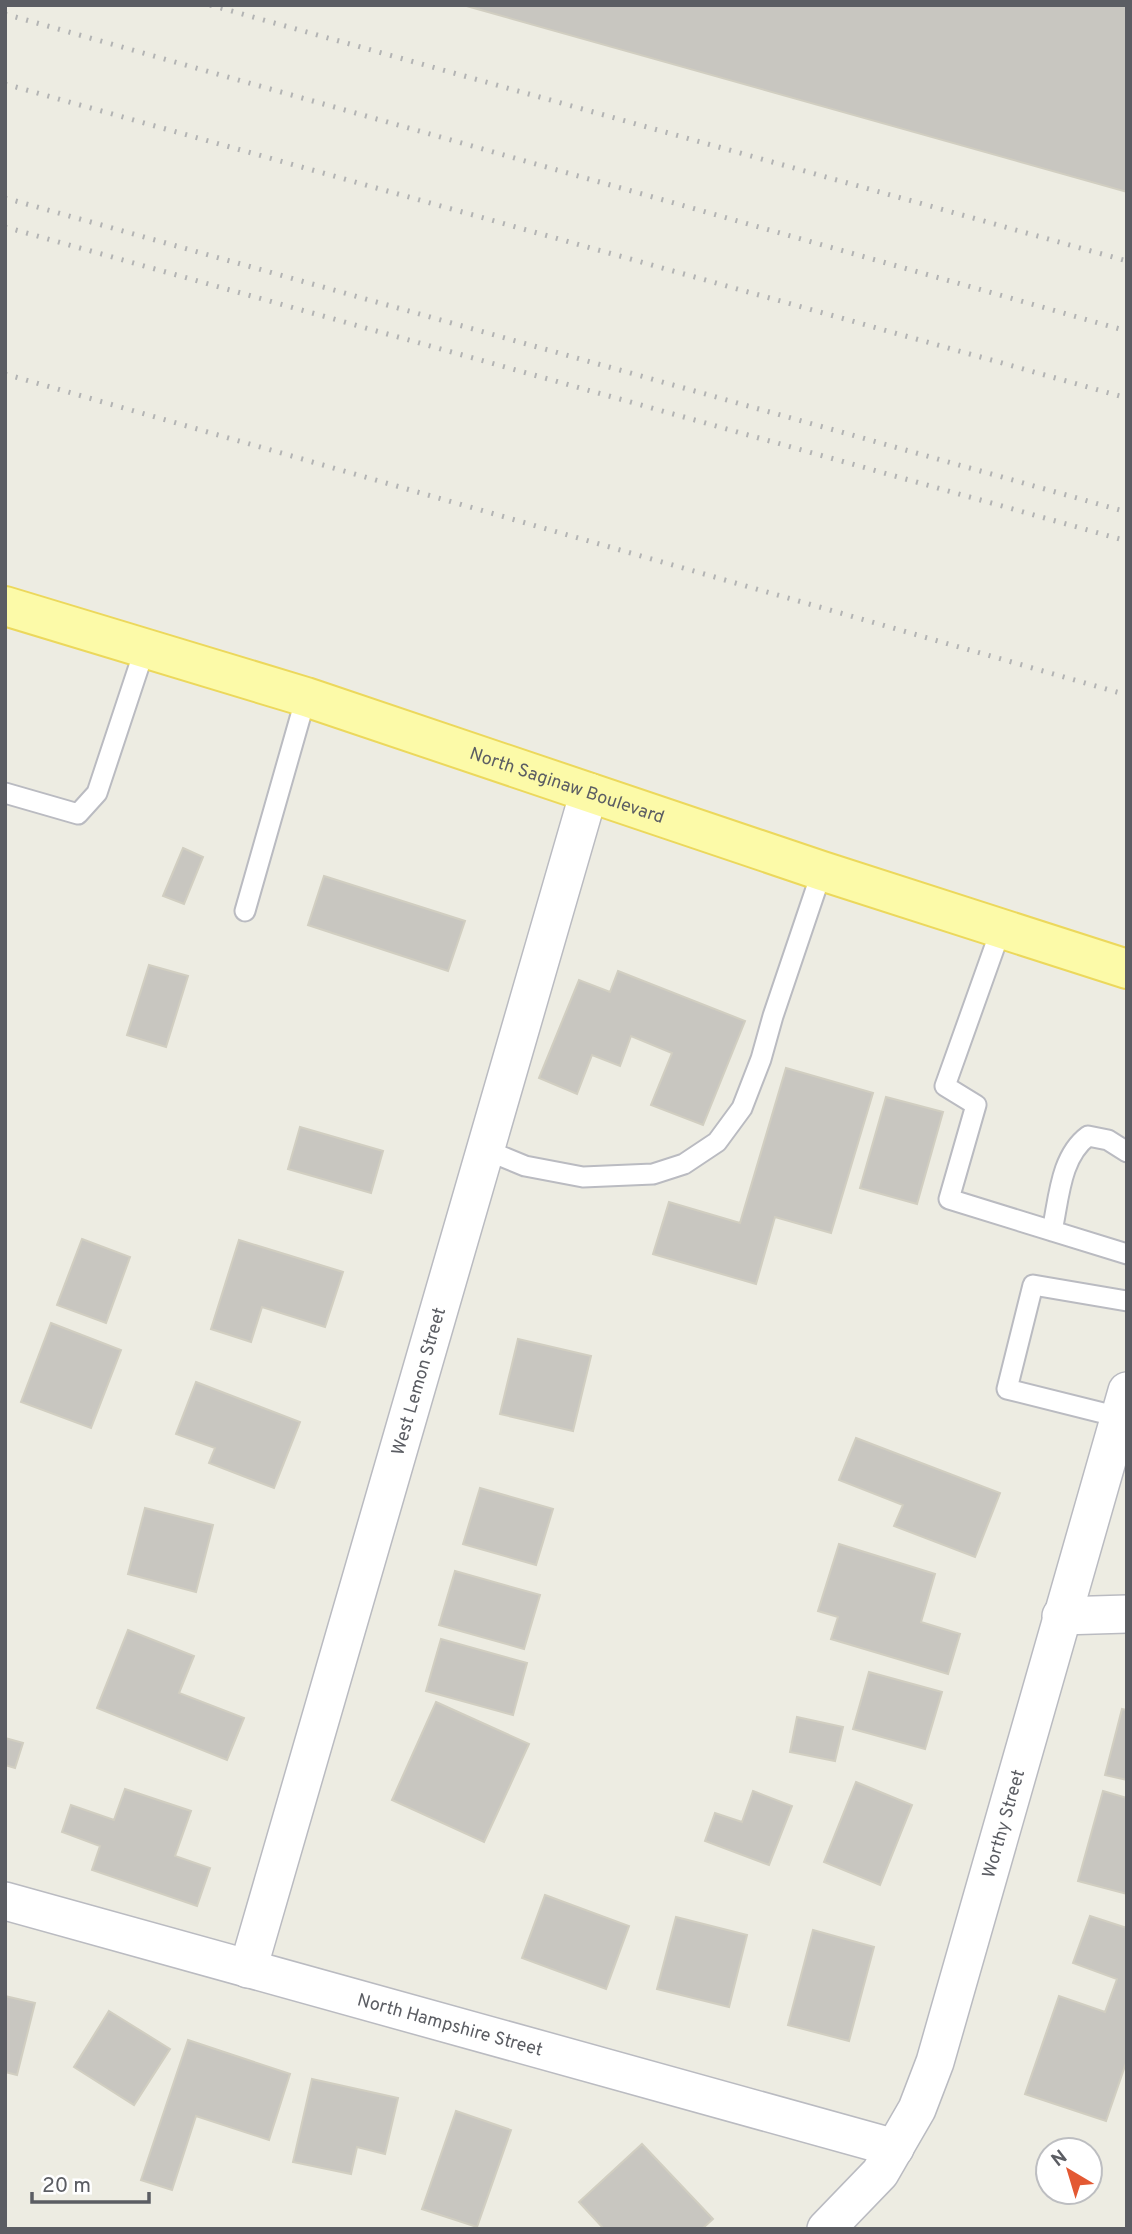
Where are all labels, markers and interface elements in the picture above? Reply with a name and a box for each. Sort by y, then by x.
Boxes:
street label: North Saginaw Boulevard [466,743,667,830]
street label: West Lemon Street [387,1305,452,1458]
street label: Worthy Street [978,1767,1031,1881]
street label: North Hampshire Street [354,1989,545,2063]
north arrow [1034,2136,1104,2206]
text: N [1047,2146,1073,2173]
scale bar [32,2160,149,2204]
text: 20 m [42,2173,91,2200]

